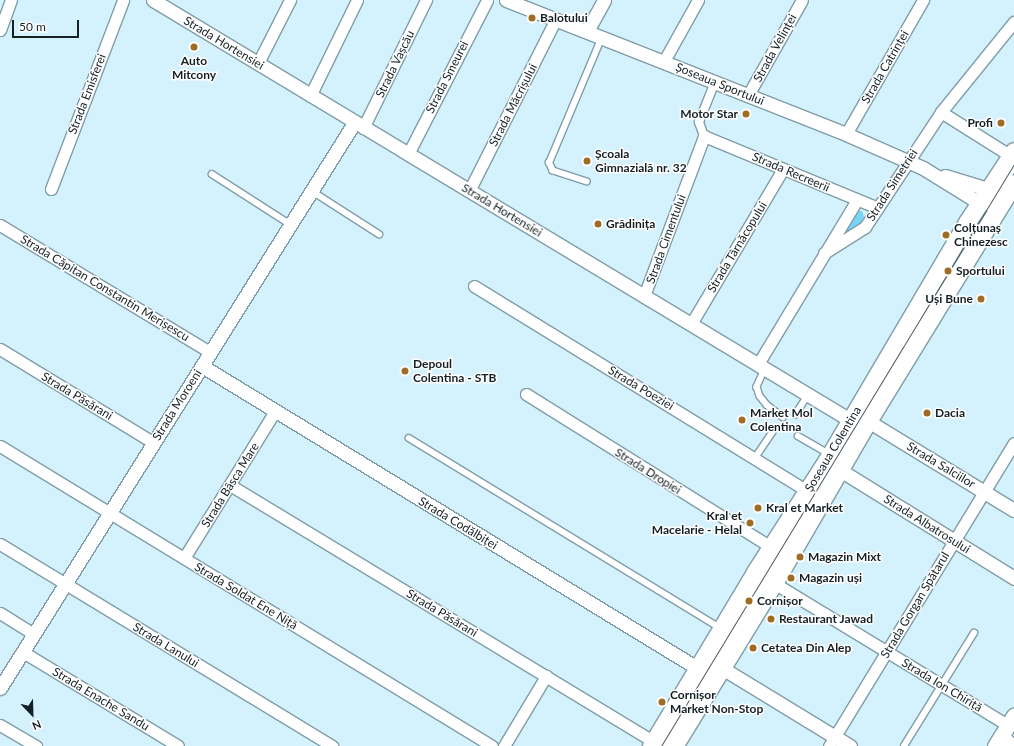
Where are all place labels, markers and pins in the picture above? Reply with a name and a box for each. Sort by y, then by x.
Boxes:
place label: Balotului [540,11,588,25]
marker: Balotului [527,13,537,23]
marker: Auto Mitcony [189,42,199,52]
place label: Auto Mitcony [172,54,216,82]
place label: Motor Star [680,107,738,121]
marker: Motor Star [741,109,751,119]
place label: Profi [967,116,993,130]
marker: Profi [996,118,1006,128]
place label: Școala Gimnazială nr. 32 [595,147,687,175]
marker: Școala Gimnazială nr. 32 [582,156,592,166]
place label: Grădinița [606,217,655,231]
marker: Grădinița [593,219,603,229]
place label: Colțunaș Chinezesc [954,221,1008,249]
marker: Colțunaș Chinezesc [941,230,951,240]
place label: Sportului [956,264,1005,278]
marker: Sportului [943,266,953,276]
place label: Uși Bune [925,292,973,306]
marker: Uși Bune [976,294,986,304]
place label: Depoul Colentina - STB [413,357,496,385]
marker: Depoul Colentina - STB [400,366,410,376]
place label: Market Mol Colentina [750,406,813,434]
place label: Dacia [935,406,965,420]
marker: Dacia [922,408,932,418]
marker: Market Mol Colentina [737,415,747,425]
place label: Kral et Market [766,501,843,515]
marker: Kral et Market [753,503,763,513]
place label: Kral et Macelarie - Helal [652,509,742,537]
marker: Kral et Macelarie - Helal [745,518,755,528]
place label: Magazin Mixt [808,550,881,564]
marker: Magazin Mixt [795,552,805,562]
place label: Magazin uși [799,571,862,585]
marker: Magazin uși [786,573,796,583]
place label: Cornișor [757,594,803,608]
marker: Cornișor [744,596,754,606]
place label: Restaurant Jawad [779,612,873,626]
marker: Restaurant Jawad [766,614,776,624]
place label: Cetatea Din Alep [761,641,852,655]
marker: Cetatea Din Alep [748,643,758,653]
place label: Cornișor Market Non-Stop [670,688,763,716]
marker: Cornișor Market Non-Stop [657,697,667,707]

